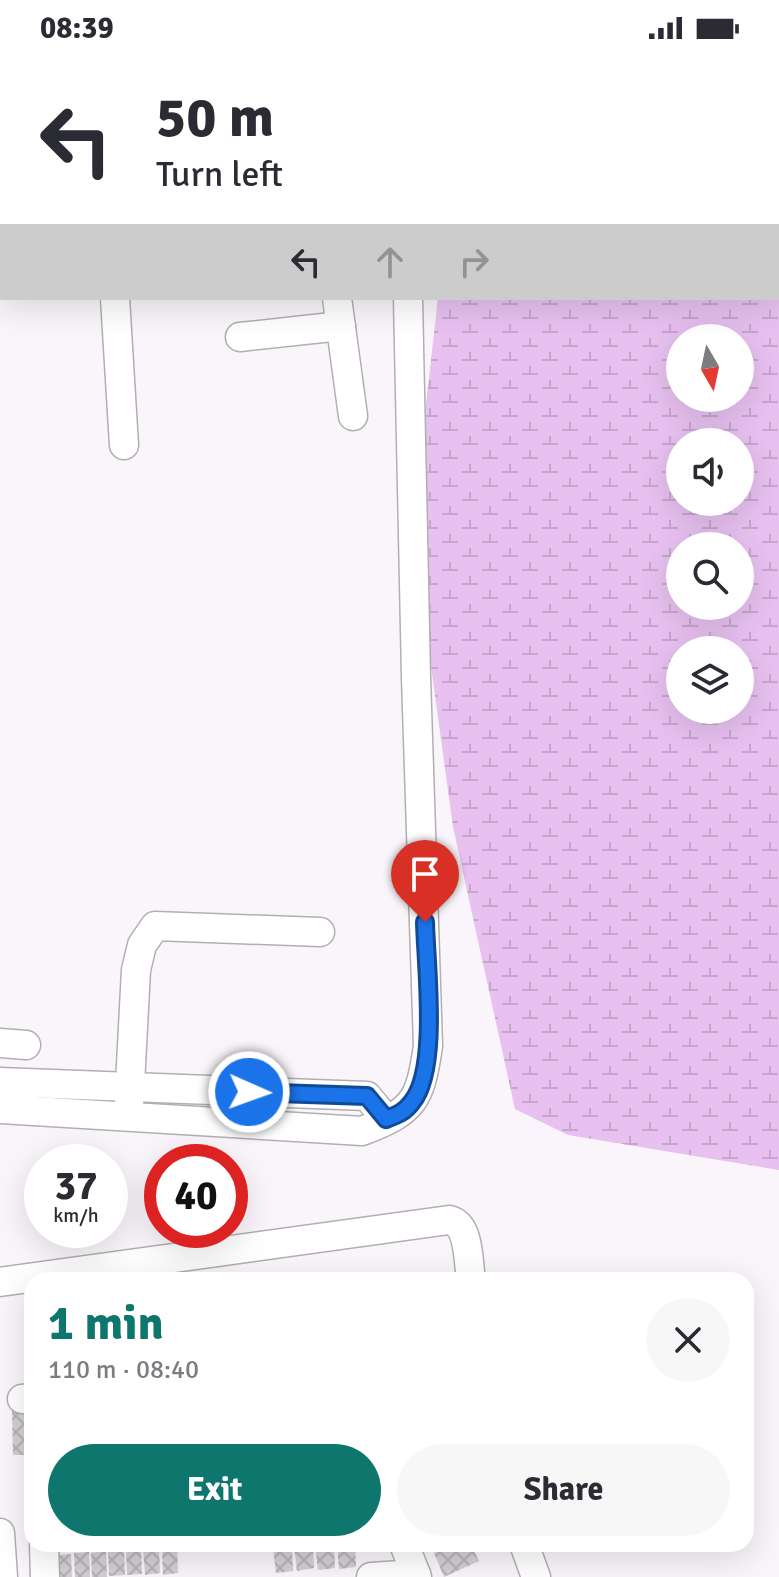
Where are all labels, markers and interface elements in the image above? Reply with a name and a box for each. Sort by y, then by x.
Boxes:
text: 08:39 [40,10,114,47]
text: 50 m [156,83,274,152]
icon: left [24,88,128,192]
text: Turn left [156,152,283,197]
icon: left [284,240,328,284]
icon: ahead [368,240,412,284]
icon: right [452,240,496,284]
north arrow [666,324,754,412]
map controls [666,324,754,724]
button: sound [666,428,754,516]
button: search [666,532,754,620]
button: layers [666,636,754,724]
pin [391,840,459,922]
icon: arrive [403,852,447,896]
position arrow [207,1050,291,1134]
speed limit sign: 40 [144,1144,248,1248]
text: 37 [54,1161,98,1211]
text: km/h [53,1203,99,1228]
text: 1 min [48,1294,164,1353]
button: close [646,1298,730,1382]
text: 110 m · 08:40 [48,1354,199,1386]
button: Exit [48,1444,381,1536]
button: Share [397,1444,730,1536]

